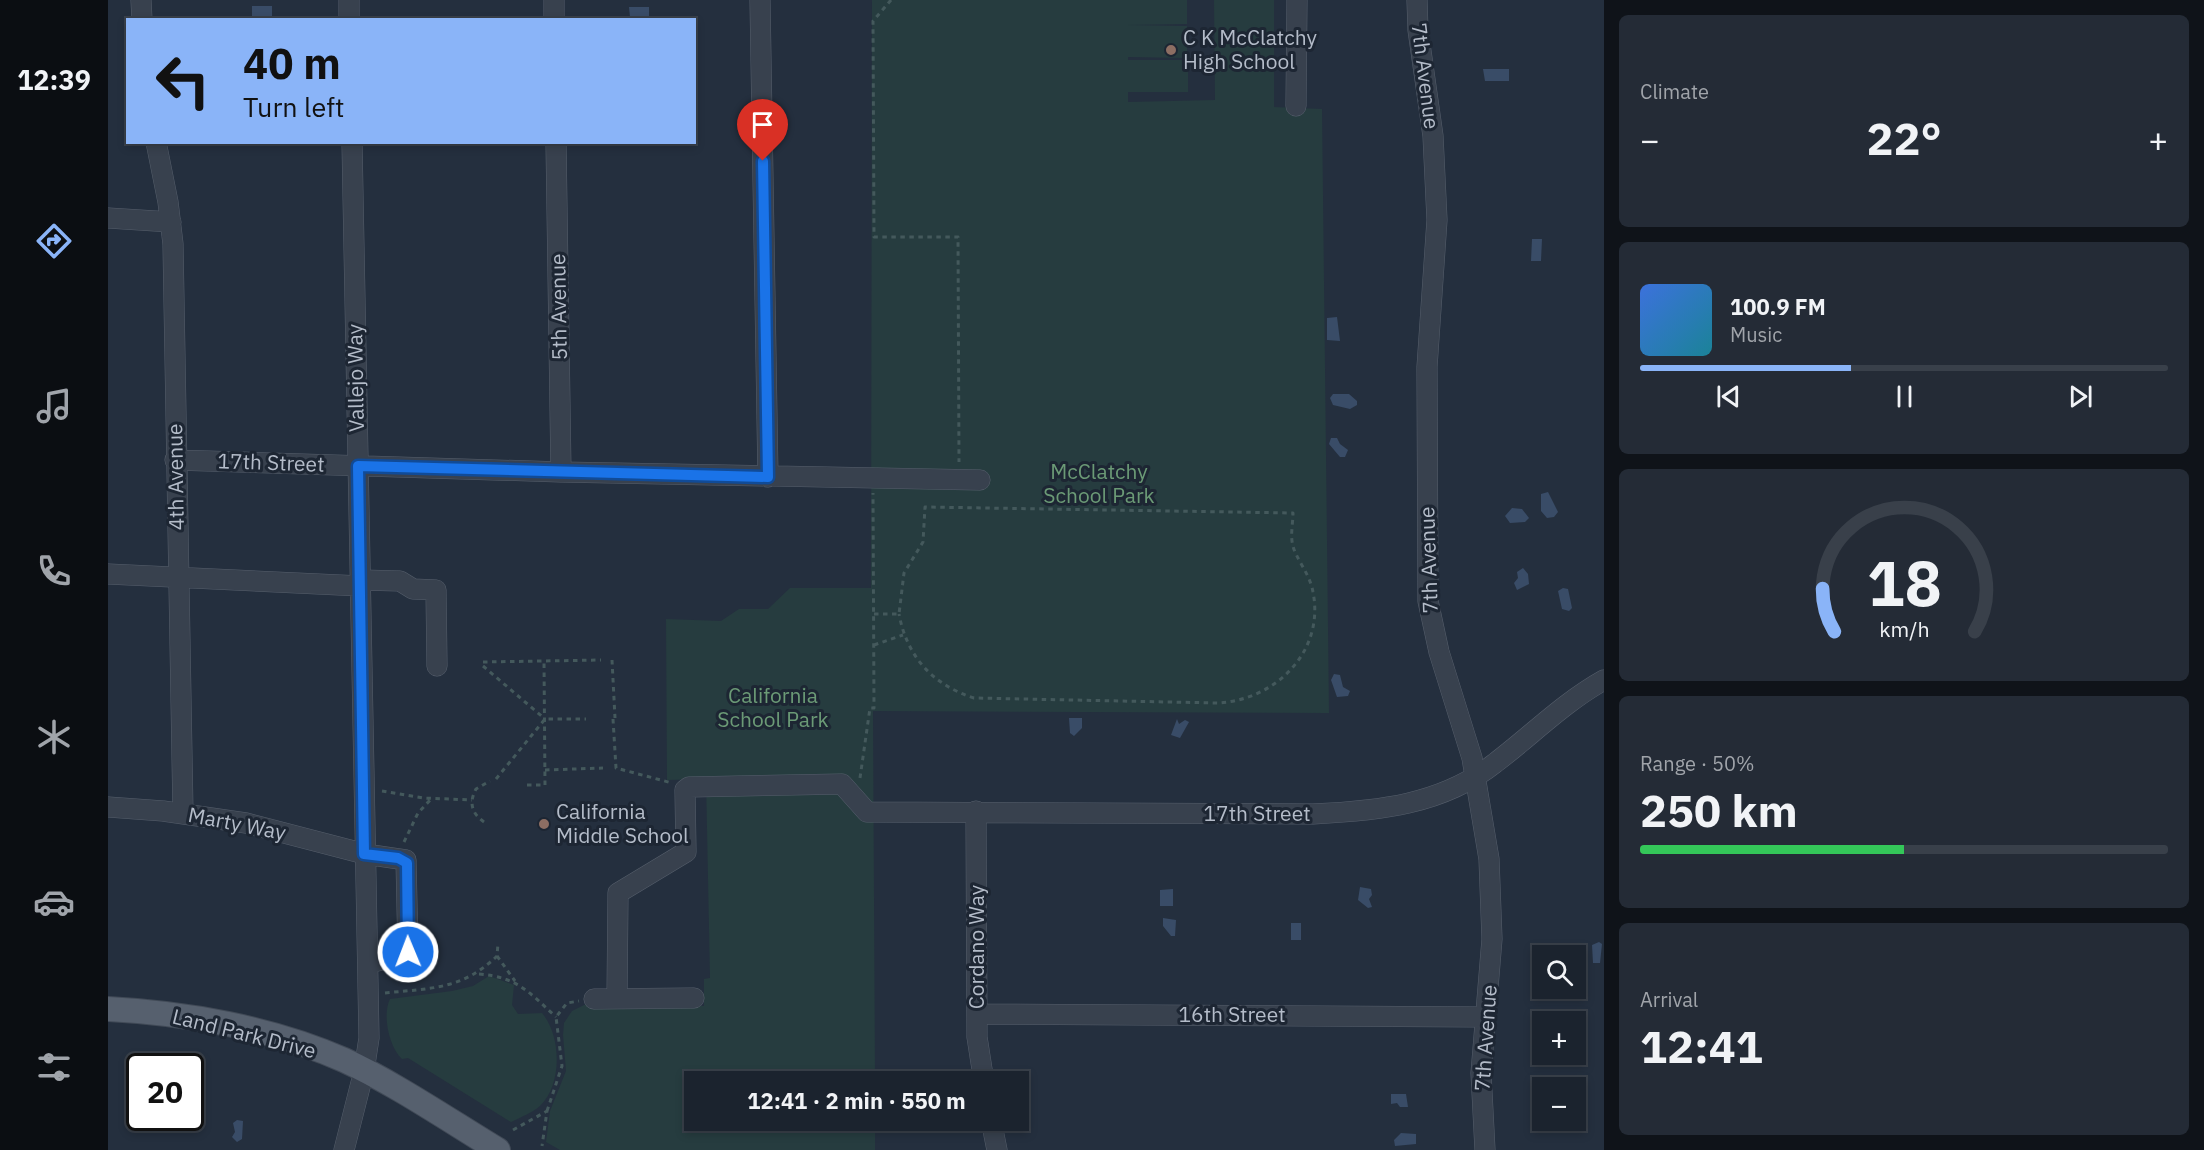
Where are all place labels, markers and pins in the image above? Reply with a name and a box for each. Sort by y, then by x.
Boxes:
place label: C K McClatchy High School [1183,23,1317,75]
marker: C K McClatchy High School [1164,43,1178,57]
pin [737,99,788,161]
place label: California Middle School [556,797,689,849]
marker: California Middle School [537,817,551,831]

